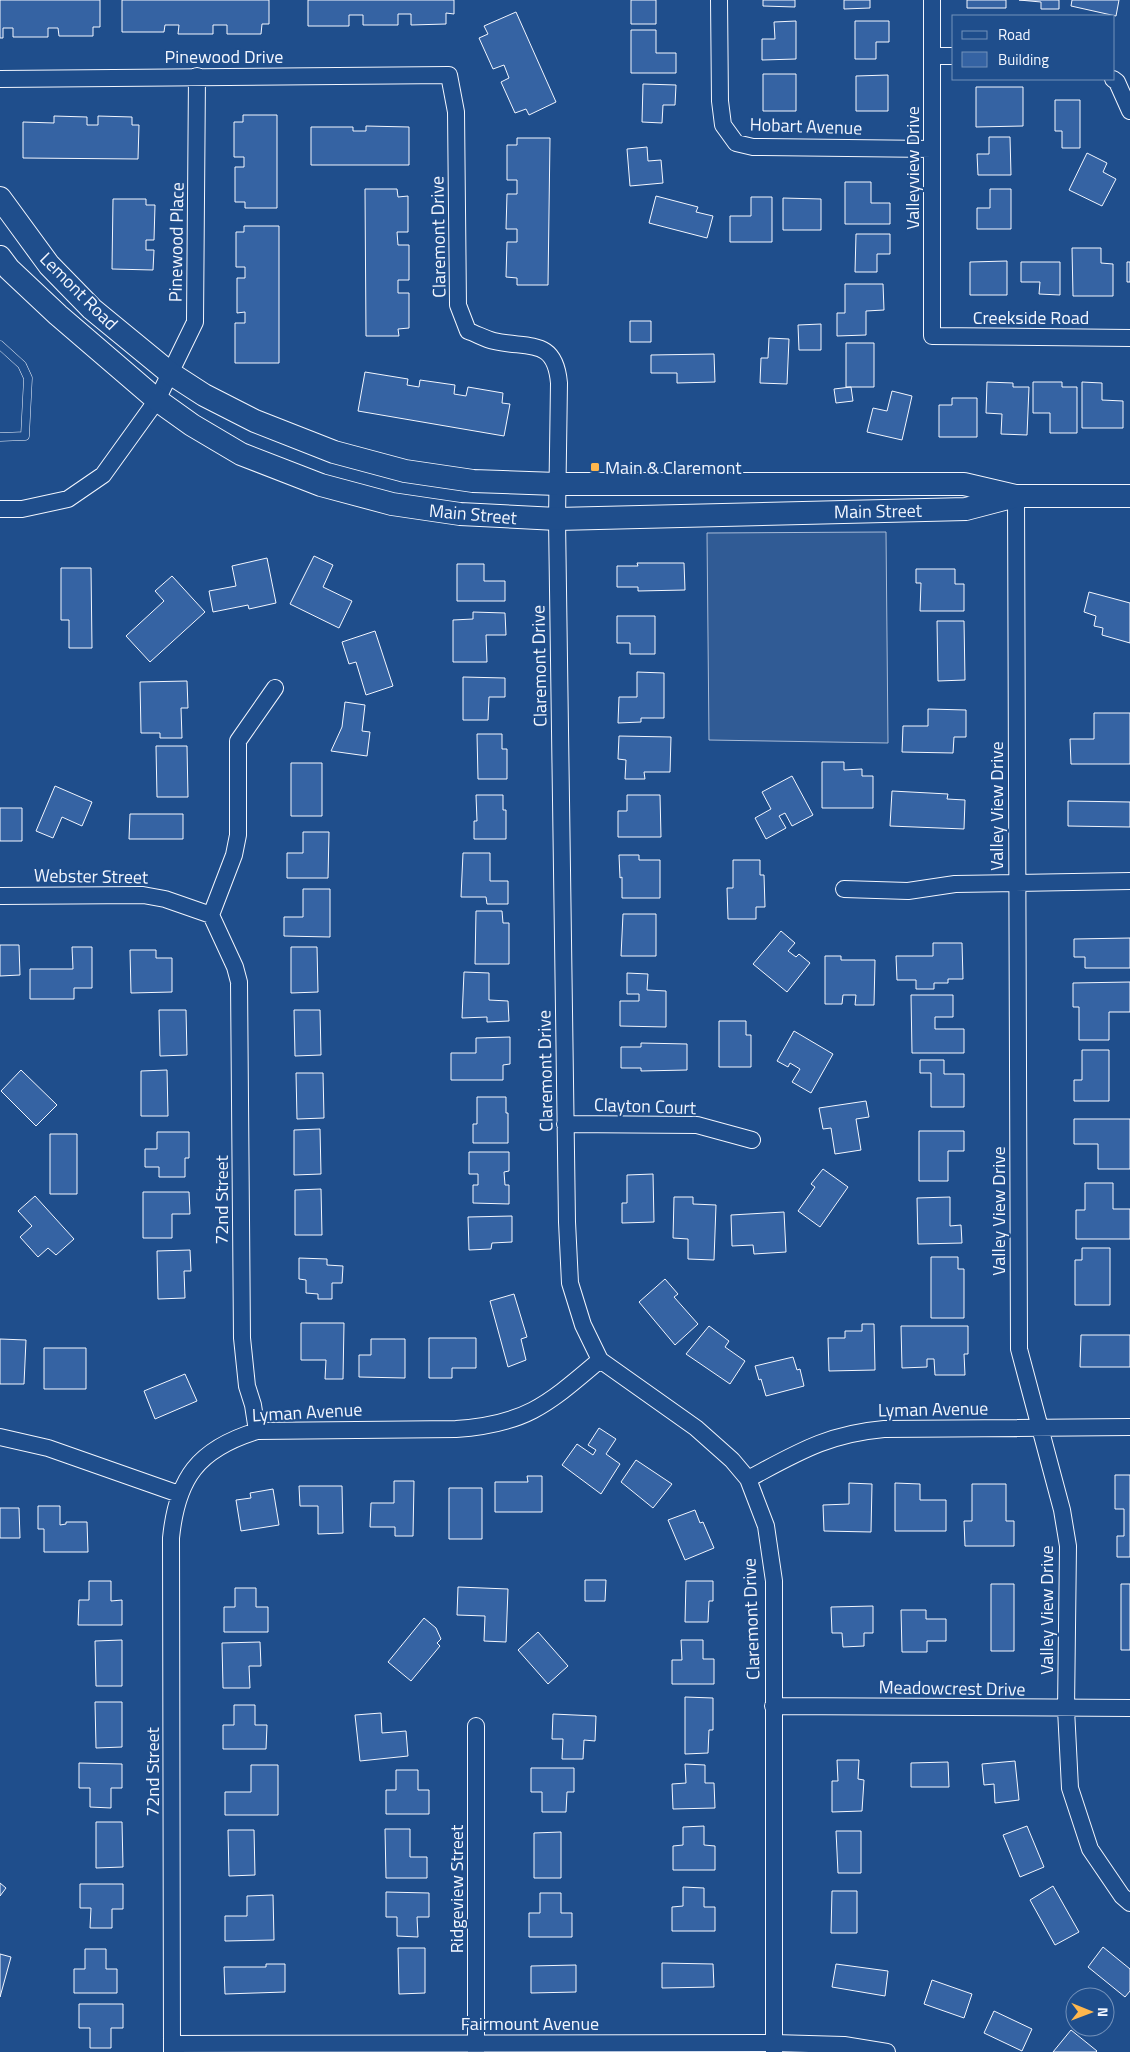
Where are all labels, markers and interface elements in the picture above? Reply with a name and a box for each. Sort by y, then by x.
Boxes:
legend [952,15,1115,80]
text: Road [998,23,1030,46]
street label: Pinewood Drive [165,43,283,70]
text: Building [998,48,1049,71]
street label: Valleyview Drive [899,106,926,230]
street label: Hobart Avenue [749,111,863,141]
street label: Claremont Drive [423,176,453,298]
street label: Pinewood Place [161,182,191,302]
street label: Lemont Road [34,246,124,336]
street label: Creekside Road [973,304,1089,331]
place label: Main & Claremont [605,454,742,481]
marker: Main & Claremont [589,461,601,473]
street label: Main Street [428,497,519,531]
street label: Main Street [834,497,923,525]
street label: Claremont Drive [524,605,554,727]
street label: Valley View Drive [983,741,1010,871]
street label: Webster Street [34,862,149,891]
street label: Claremont Drive [530,1010,560,1132]
street label: Clayton Court [593,1091,697,1121]
street label: Valley View Drive [985,1146,1012,1276]
street label: 72nd Street [208,1154,235,1245]
street label: Lyman Avenue [878,1395,988,1423]
street label: Lyman Avenue [251,1396,363,1428]
street label: Valley View Drive [1033,1545,1060,1675]
street label: Claremont Drive [735,1558,767,1680]
street label: Meadowcrest Drive [878,1673,1026,1703]
street label: 72nd Street [139,1726,166,1817]
street label: Ridgeview Street [443,1824,470,1953]
north arrow [1065,1987,1115,2037]
text: N [1093,2007,1114,2017]
street label: Fairmount Avenue [461,2010,599,2037]

